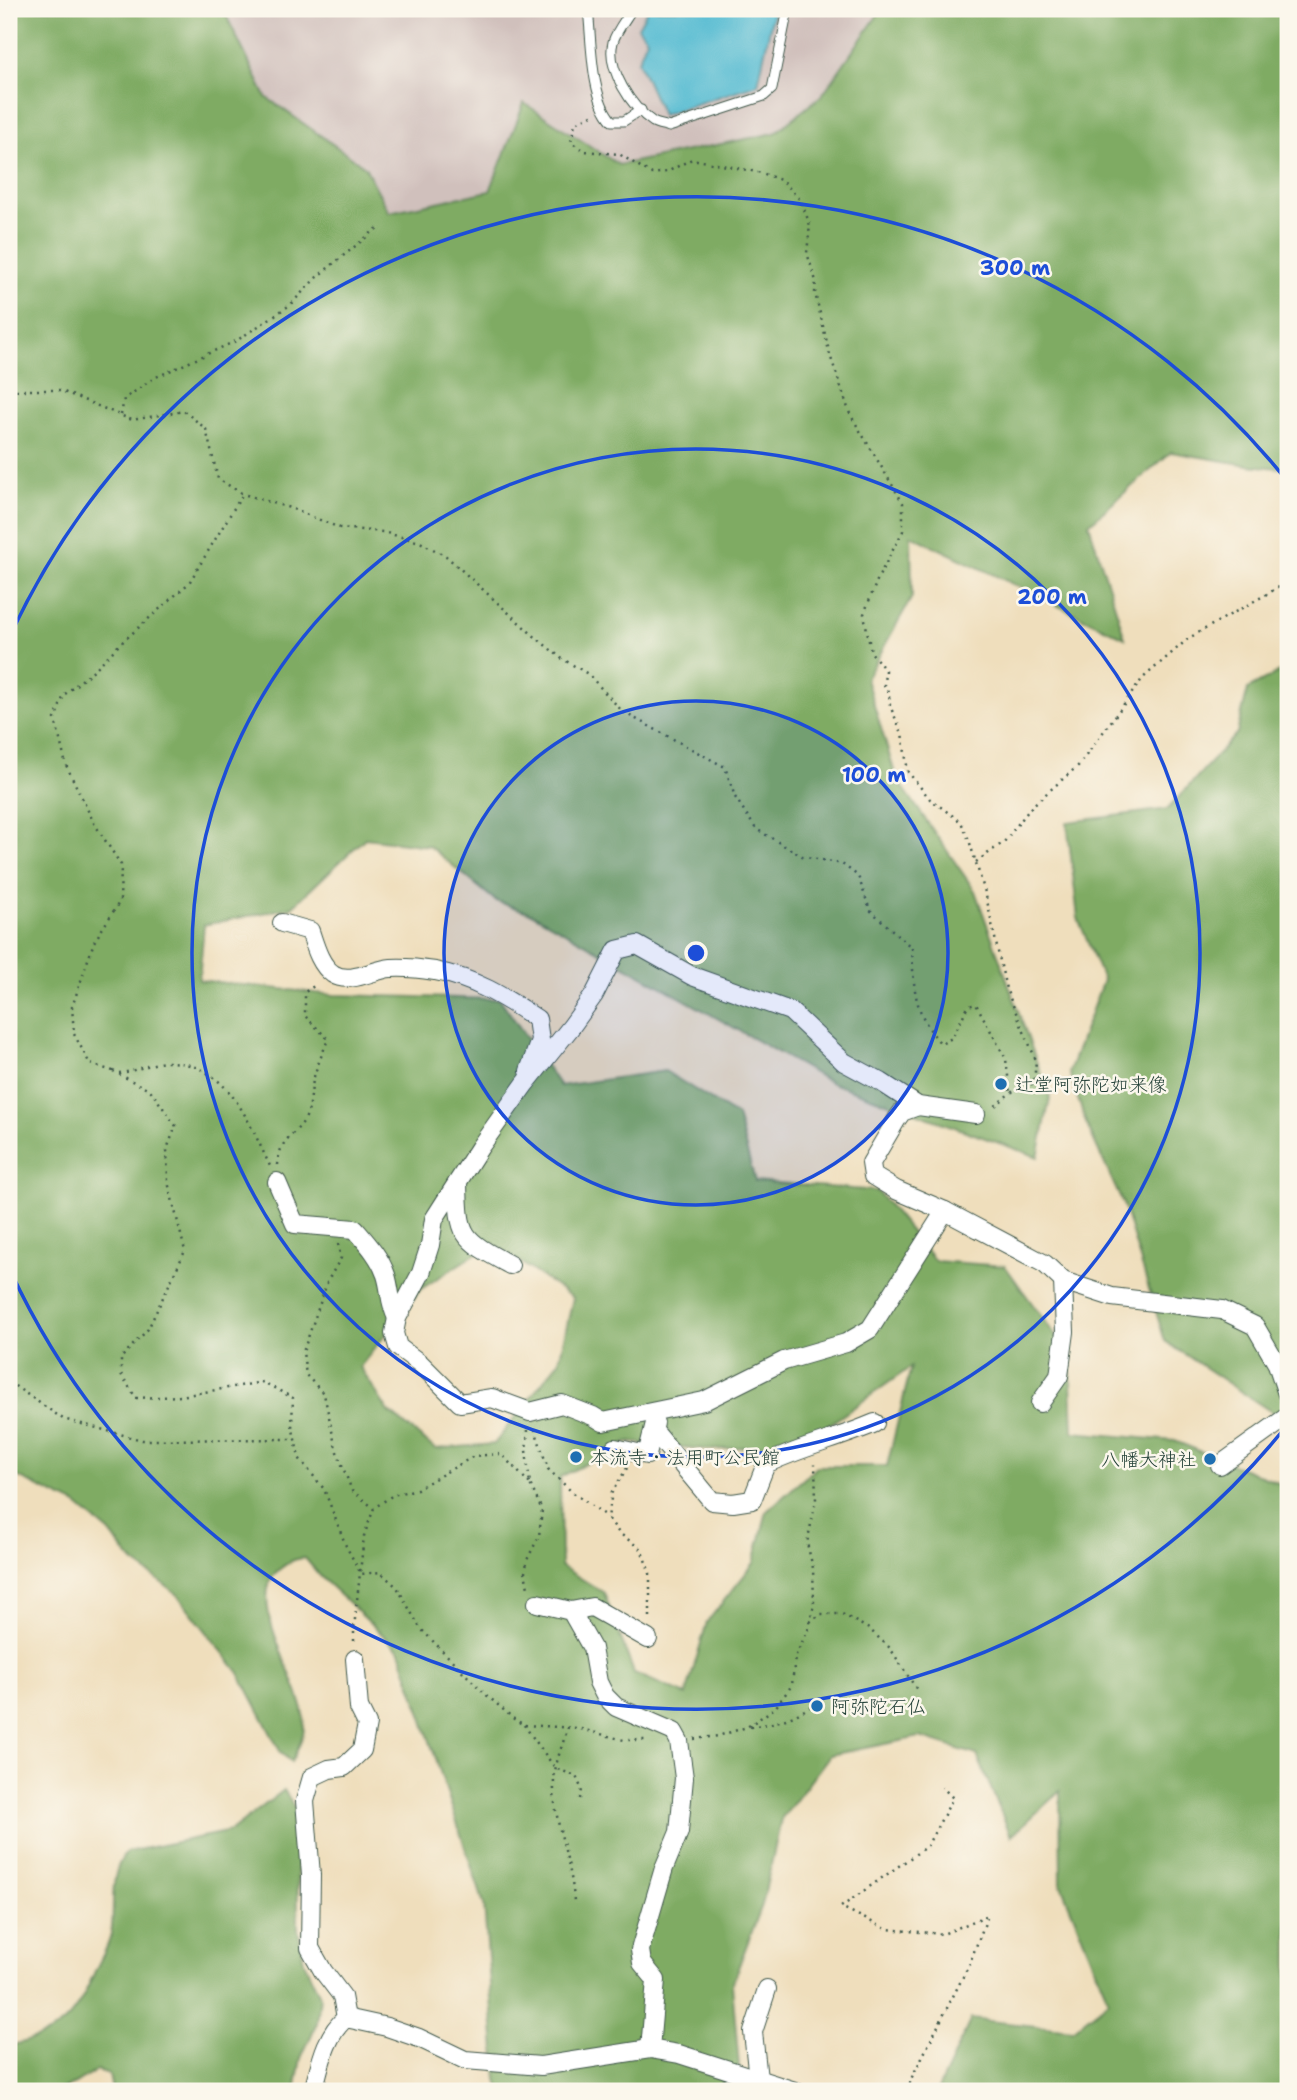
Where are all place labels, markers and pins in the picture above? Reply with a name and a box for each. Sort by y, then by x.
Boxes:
centre of rings [684,941,708,965]
place label: 辻堂阿弥陀如来像 [1015,1072,1167,1097]
marker: 辻堂阿弥陀如来像 [993,1076,1009,1092]
place label: 本流寺・法用町公民館 [590,1445,780,1470]
place label: 八幡大神社 [1101,1447,1196,1472]
marker: 本流寺・法用町公民館 [568,1449,584,1465]
marker: 八幡大神社 [1202,1451,1218,1467]
place label: 阿弥陀石仏 [831,1694,926,1719]
marker: 阿弥陀石仏 [809,1698,825,1714]

